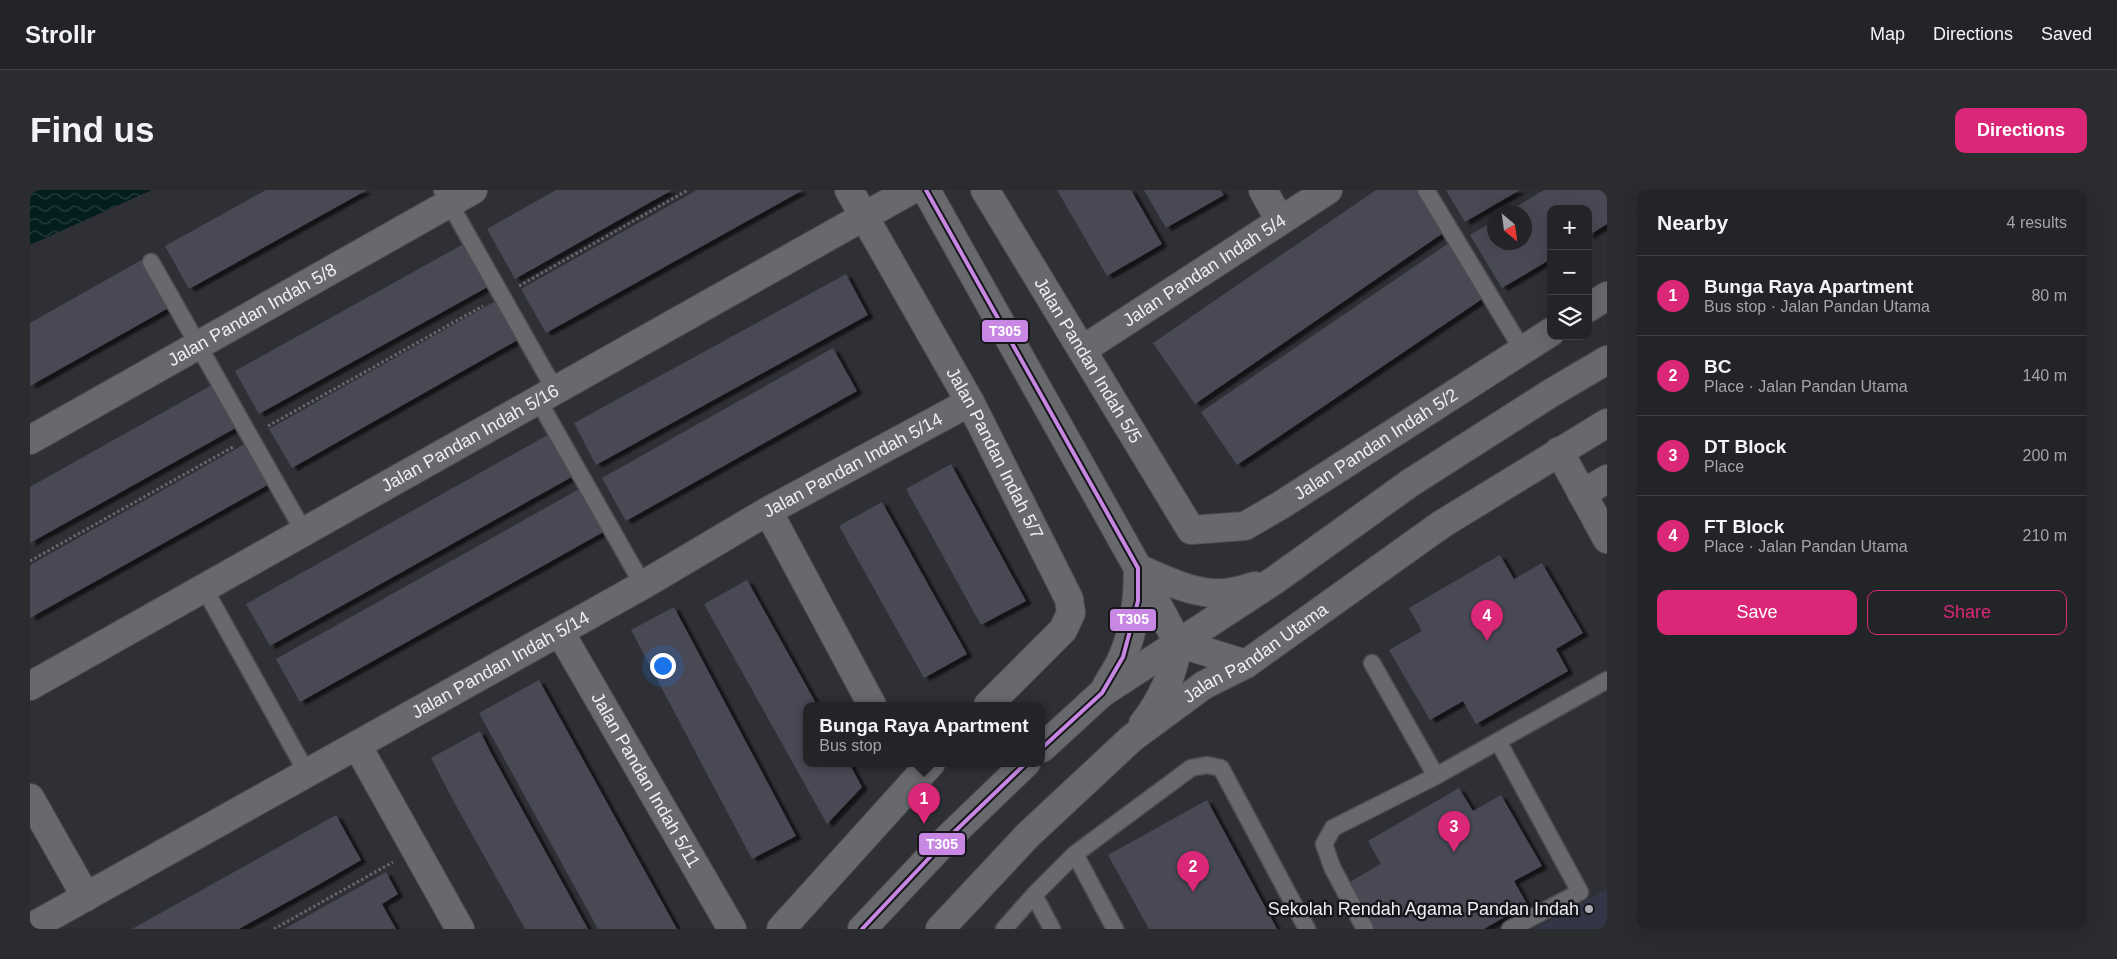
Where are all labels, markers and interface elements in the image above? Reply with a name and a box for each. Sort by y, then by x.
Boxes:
text: Strollr [25,21,96,48]
text: Map [1870,24,1905,44]
text: Directions [1933,24,2013,44]
text: Saved [2041,24,2092,44]
button: Directions [1955,108,2087,153]
text: Find us [30,110,154,149]
north arrow [1487,205,1532,250]
map controls [1547,205,1592,340]
button: + [1547,205,1592,250]
street label: Jalan Pandan Indah 5/4 [1119,210,1290,331]
text: Nearby [1657,211,1728,234]
text: 4 results [2007,214,2067,231]
button: − [1547,250,1592,295]
street label: Jalan Pandan Indah 5/8 [164,259,340,370]
street label: Jalan Pandan Indah 5/5 [1030,274,1146,447]
text: Bunga Raya Apartment [1704,276,1913,297]
text: 1 [1669,287,1677,304]
text: 80 m [2031,287,2067,304]
button: layers [1547,295,1592,340]
text: Bus stop · Jalan Pandan Utama [1704,298,1930,315]
line badge: T305 [981,319,1029,343]
text: T305 [989,323,1021,339]
text: BC [1704,356,1731,377]
street label: Jalan Pandan Indah 5/7 [942,364,1047,542]
text: 2 [1669,367,1677,384]
text: 140 m [2023,367,2067,384]
text: Place · Jalan Pandan Utama [1704,378,1908,395]
street label: Jalan Pandan Indah 5/16 [378,380,562,496]
street label: Jalan Pandan Indah 5/2 [1290,384,1461,504]
street label: Jalan Pandan Indah 5/14 [760,409,946,522]
text: DT Block [1704,436,1786,457]
text: 3 [1669,447,1677,464]
text: 200 m [2023,447,2067,464]
text: Place [1704,458,1744,475]
text: FT Block [1704,516,1784,537]
text: 4 [1669,527,1677,544]
text: 210 m [2023,527,2067,544]
text: Place · Jalan Pandan Utama [1704,538,1908,555]
button: Save [1657,590,1857,635]
button: Share [1867,590,2067,635]
street label: Jalan Pandan Utama [1179,598,1332,707]
pin: 4 [1471,600,1503,641]
street label: Jalan Pandan Indah 5/14 [408,607,593,722]
line badge: T305 [1109,608,1157,632]
text: T305 [1117,611,1149,627]
your location [650,653,676,679]
street label: Jalan Pandan Indah 5/11 [587,689,704,871]
popup [803,702,1045,767]
text: Bunga Raya Apartment [819,715,1029,736]
text: Bus stop [819,737,882,754]
pin: 1 [908,783,940,824]
pin: 3 [1438,811,1470,852]
line badge: T305 [918,832,966,856]
text: T305 [926,836,958,852]
pin: 2 [1177,851,1209,892]
place label: Sekolah Rendah Agama Pandan Indah [1268,899,1579,919]
marker: Sekolah Rendah Agama Pandan Indah [1583,903,1595,915]

